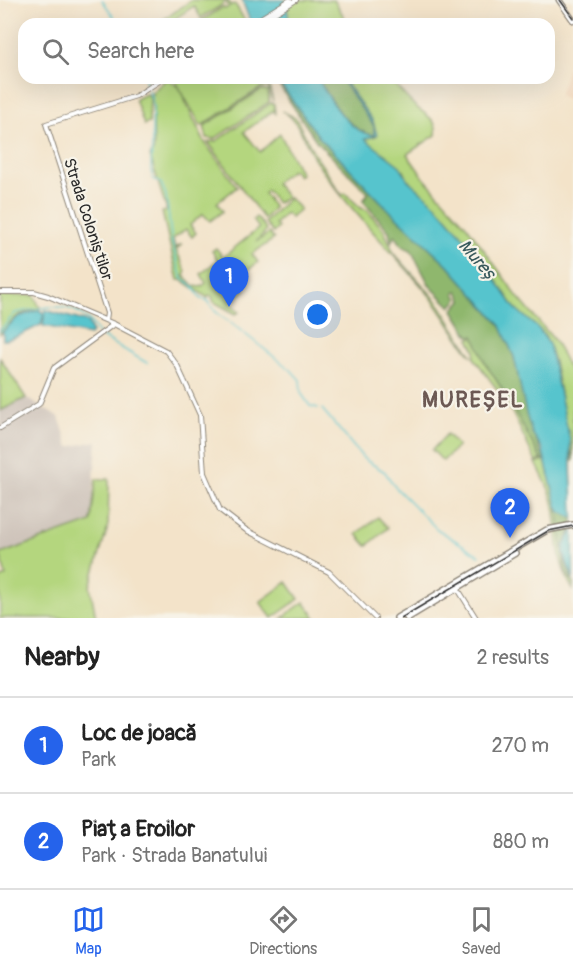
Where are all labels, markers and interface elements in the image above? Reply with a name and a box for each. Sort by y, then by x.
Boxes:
search box [18,18,555,84]
icon: search [39,35,72,68]
text: Search here [87,37,194,65]
street label: Strada Coloniștilor [59,156,117,283]
water label: Mureș [453,235,502,286]
pin: 1 [210,258,248,307]
your location [303,300,332,329]
district label: MUREȘEL [422,386,524,414]
pin: 2 [490,488,530,538]
text: Nearby [24,641,100,673]
text: 2 results [477,645,549,670]
text: Loc de joacă [81,719,197,747]
text: 1 [40,733,47,758]
text: 270 m [491,733,549,758]
text: Park [81,747,116,772]
text: Piața Eroilor [81,815,195,843]
text: 2 [38,829,49,854]
text: 880 m [493,829,549,854]
text: Park · Strada Banatului [81,843,267,868]
tab: Map [72,903,105,959]
tab: Directions [249,903,317,959]
tab: Saved [461,903,501,959]

